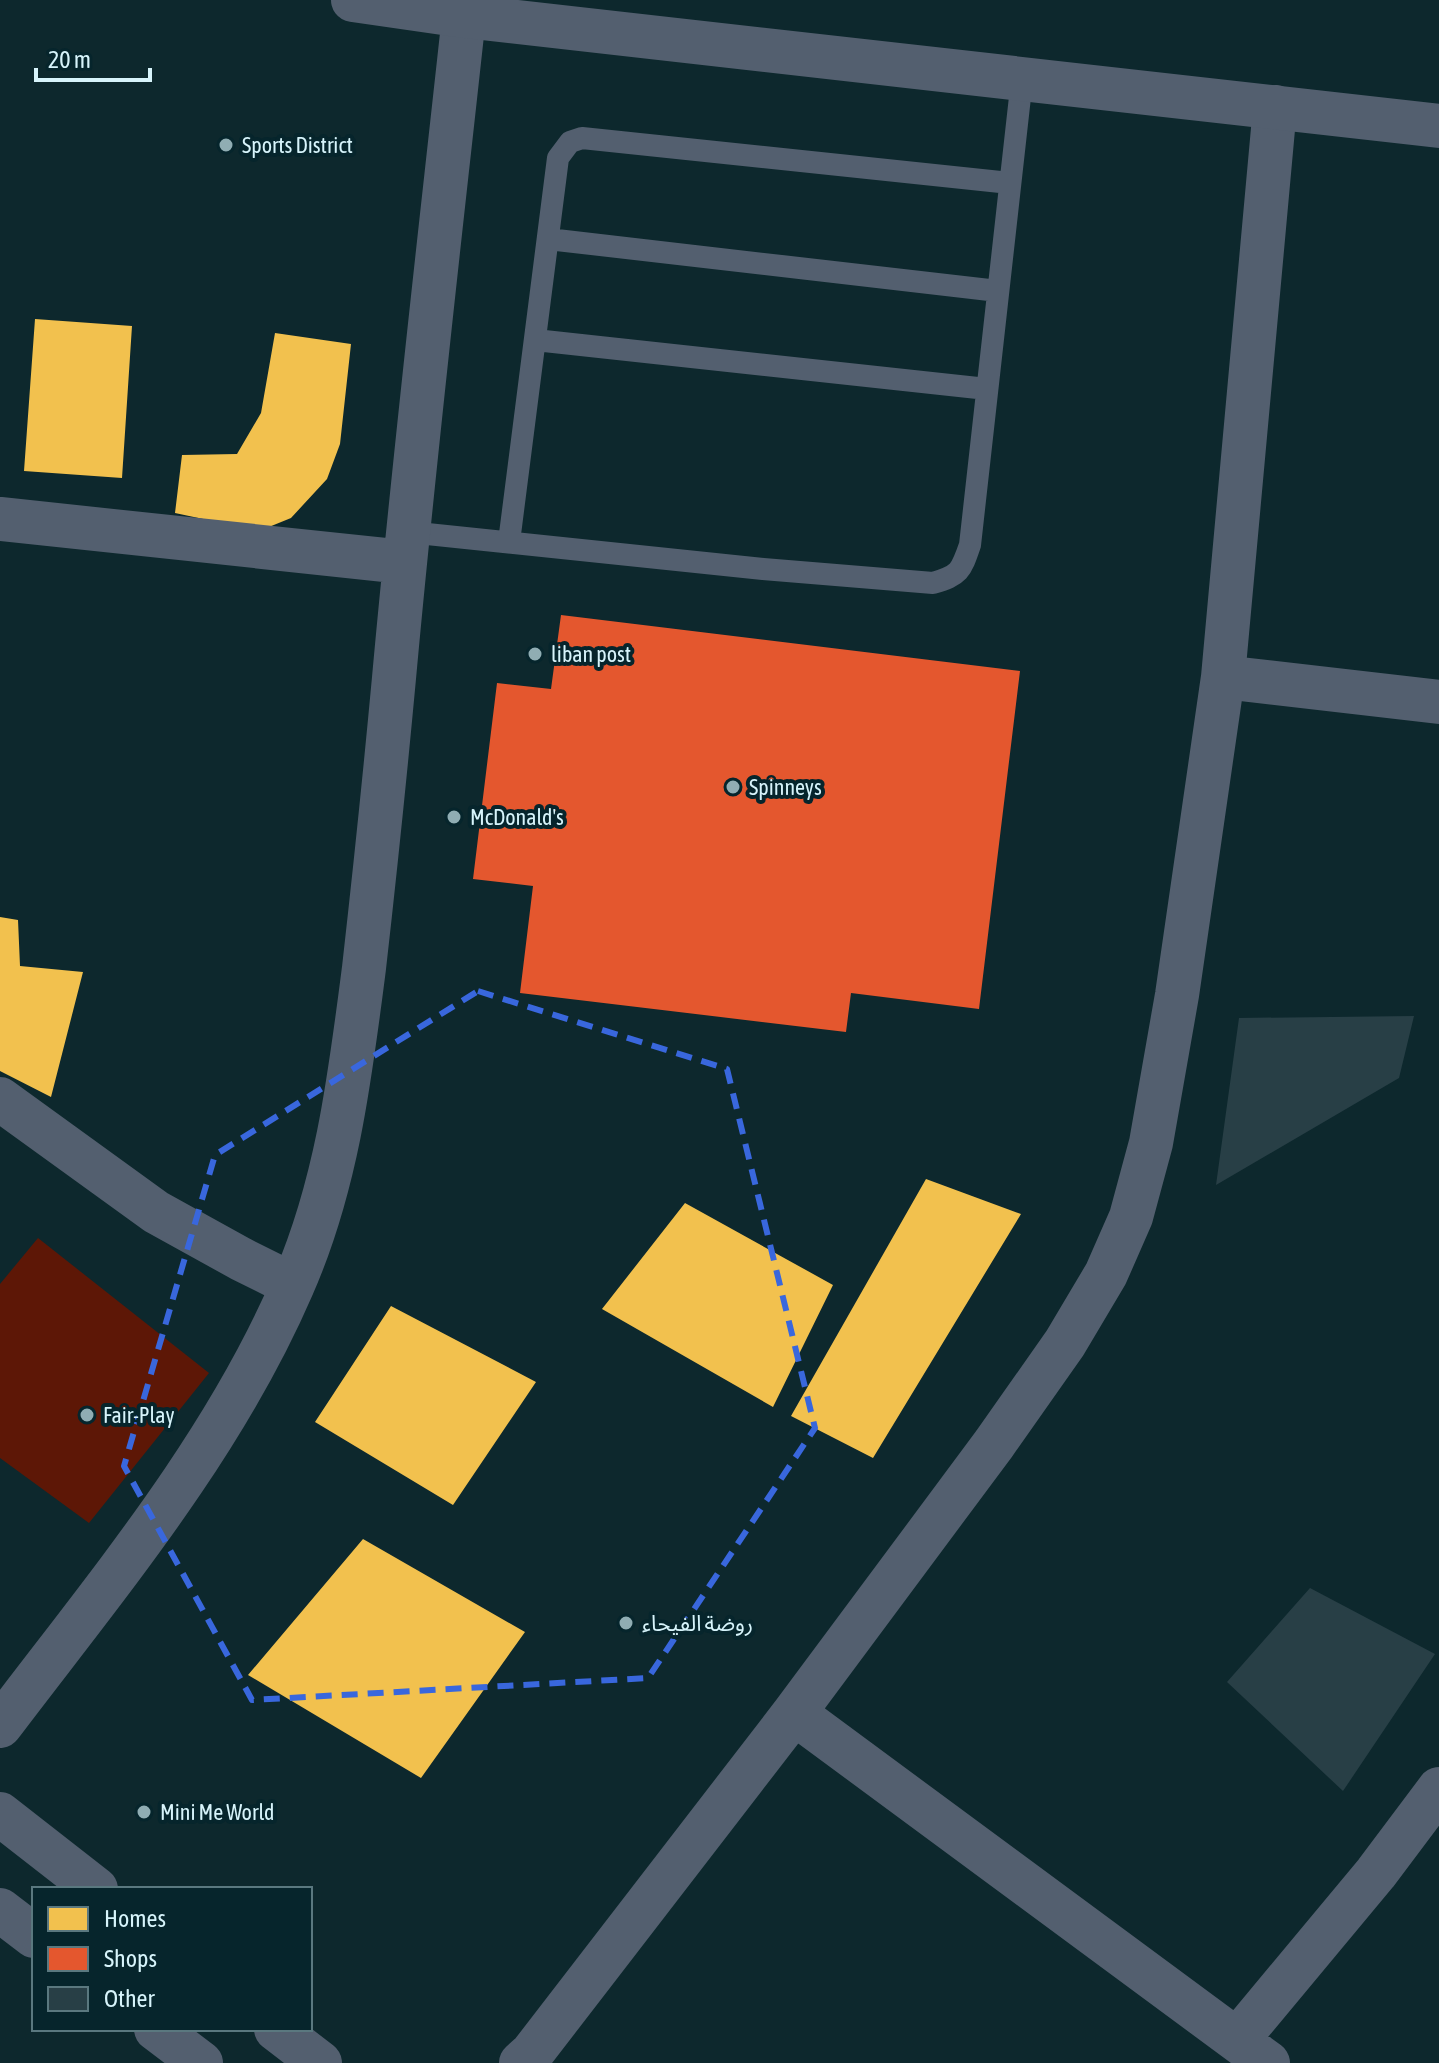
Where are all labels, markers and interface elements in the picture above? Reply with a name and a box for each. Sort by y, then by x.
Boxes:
scale bar [36,32,150,82]
text: 20 m [48,46,91,73]
place label: Sports District [242,132,353,158]
marker: Sports District [217,136,235,154]
place label: liban post [551,641,631,667]
marker: liban post [526,645,544,663]
place label: Spinneys [749,774,822,800]
marker: Spinneys [724,778,742,796]
place label: McDonald's [470,804,564,830]
marker: McDonald's [445,808,463,826]
place label: Fair-Play [103,1402,175,1428]
marker: Fair-Play [78,1406,96,1424]
place label: روضة الفيحاء [642,1610,753,1637]
marker: روضة الفيحاء [617,1614,635,1632]
place label: Mini Me World [160,1799,274,1825]
marker: Mini Me World [135,1803,153,1821]
legend [32,1887,312,2031]
text: Homes [104,1905,166,1932]
text: Shops [104,1945,157,1972]
text: Other [104,1985,155,2012]

